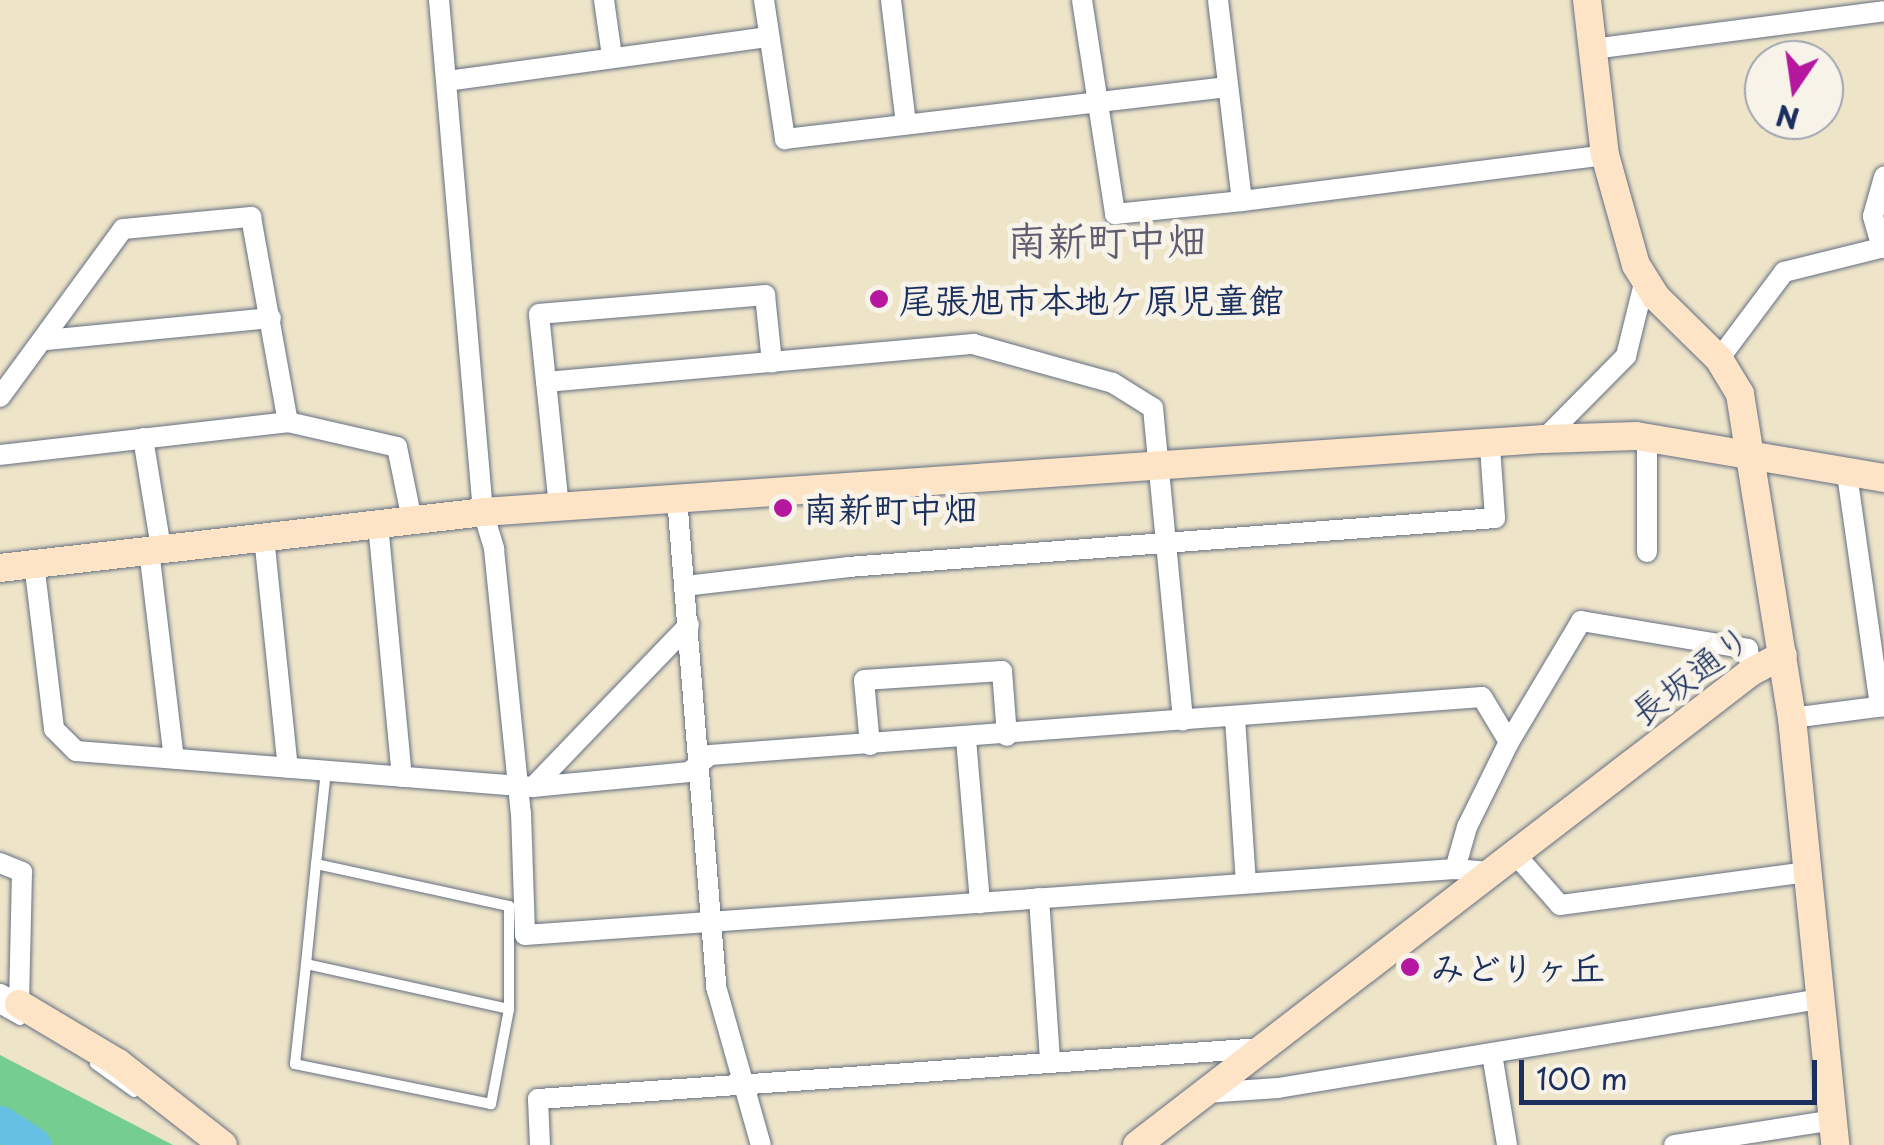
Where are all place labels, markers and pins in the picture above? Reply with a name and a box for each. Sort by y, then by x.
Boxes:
place label: 尾張旭市本地ケ原児童館 [899,278,1284,320]
marker: 尾張旭市本地ケ原児童館 [868,288,890,310]
place label: 南新町中畑 [803,487,978,529]
marker: 南新町中畑 [772,497,794,519]
place label: みどりヶ丘 [1430,946,1605,988]
marker: みどりヶ丘 [1399,956,1421,978]

